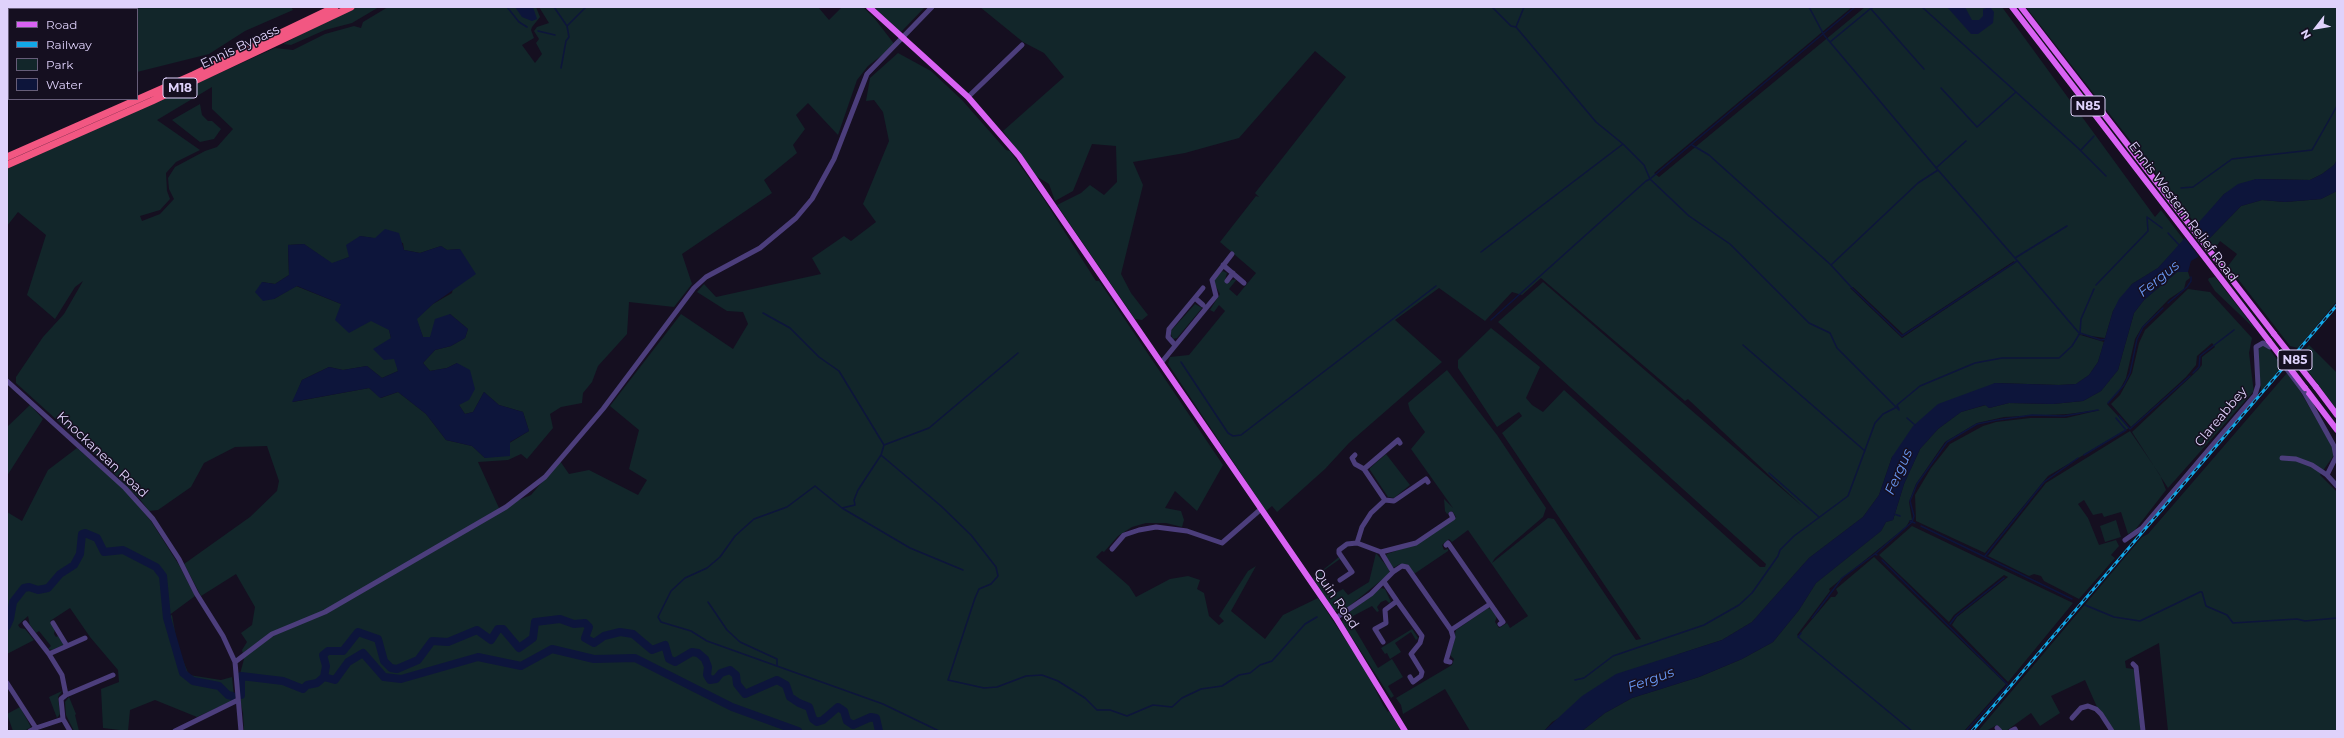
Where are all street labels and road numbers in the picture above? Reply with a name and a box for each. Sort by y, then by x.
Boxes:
street label: Ennis Bypass [198,22,282,72]
road number: M18 [163,78,197,98]
road number: N85 [2071,96,2105,116]
street label: Ennis Western Relief Road [2125,139,2241,285]
road number: N85 [2278,350,2312,370]
street label: Clareabbey [2191,384,2251,450]
street label: Knockanean Road [53,409,151,501]
street label: Quin Road [1310,566,1362,632]

